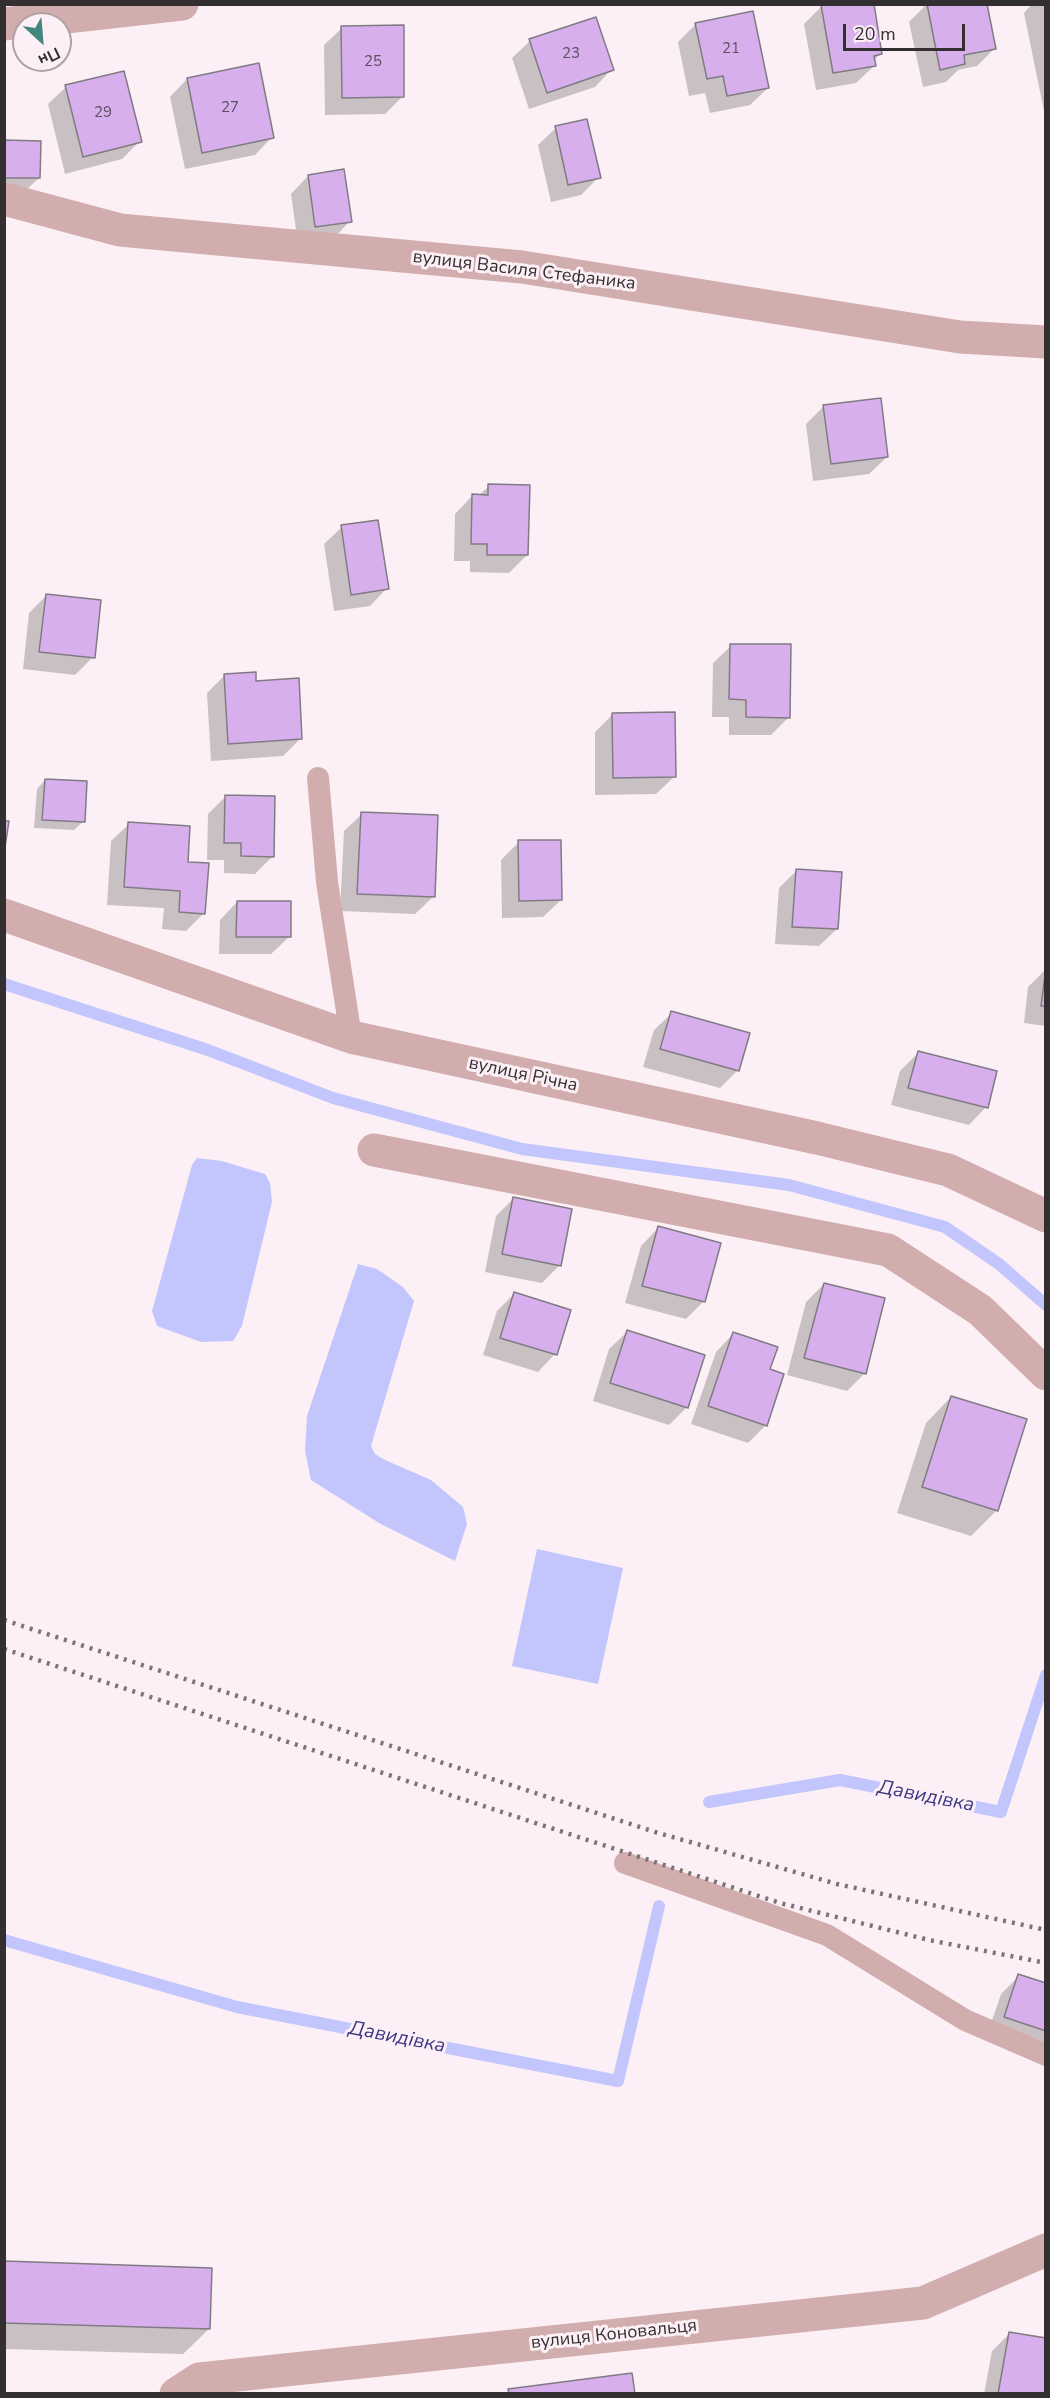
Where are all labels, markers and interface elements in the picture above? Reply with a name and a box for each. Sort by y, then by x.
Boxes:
north arrow [12,12,72,72]
scale bar [846,12,968,50]
text: 20 m [854,22,896,46]
house number: 21 [722,40,740,58]
text: Пн [34,42,64,71]
house number: 23 [562,45,580,63]
house number: 25 [364,53,382,71]
house number: 27 [221,99,239,117]
house number: 29 [94,104,112,122]
street label: вулиця Василя Стефаника [411,247,637,295]
street label: вулиця Річна [467,1053,579,1097]
water label: Давидівка [876,1776,976,1818]
water label: Давидівка [347,2017,447,2059]
street label: вулиця Коновальця [530,2316,698,2354]

